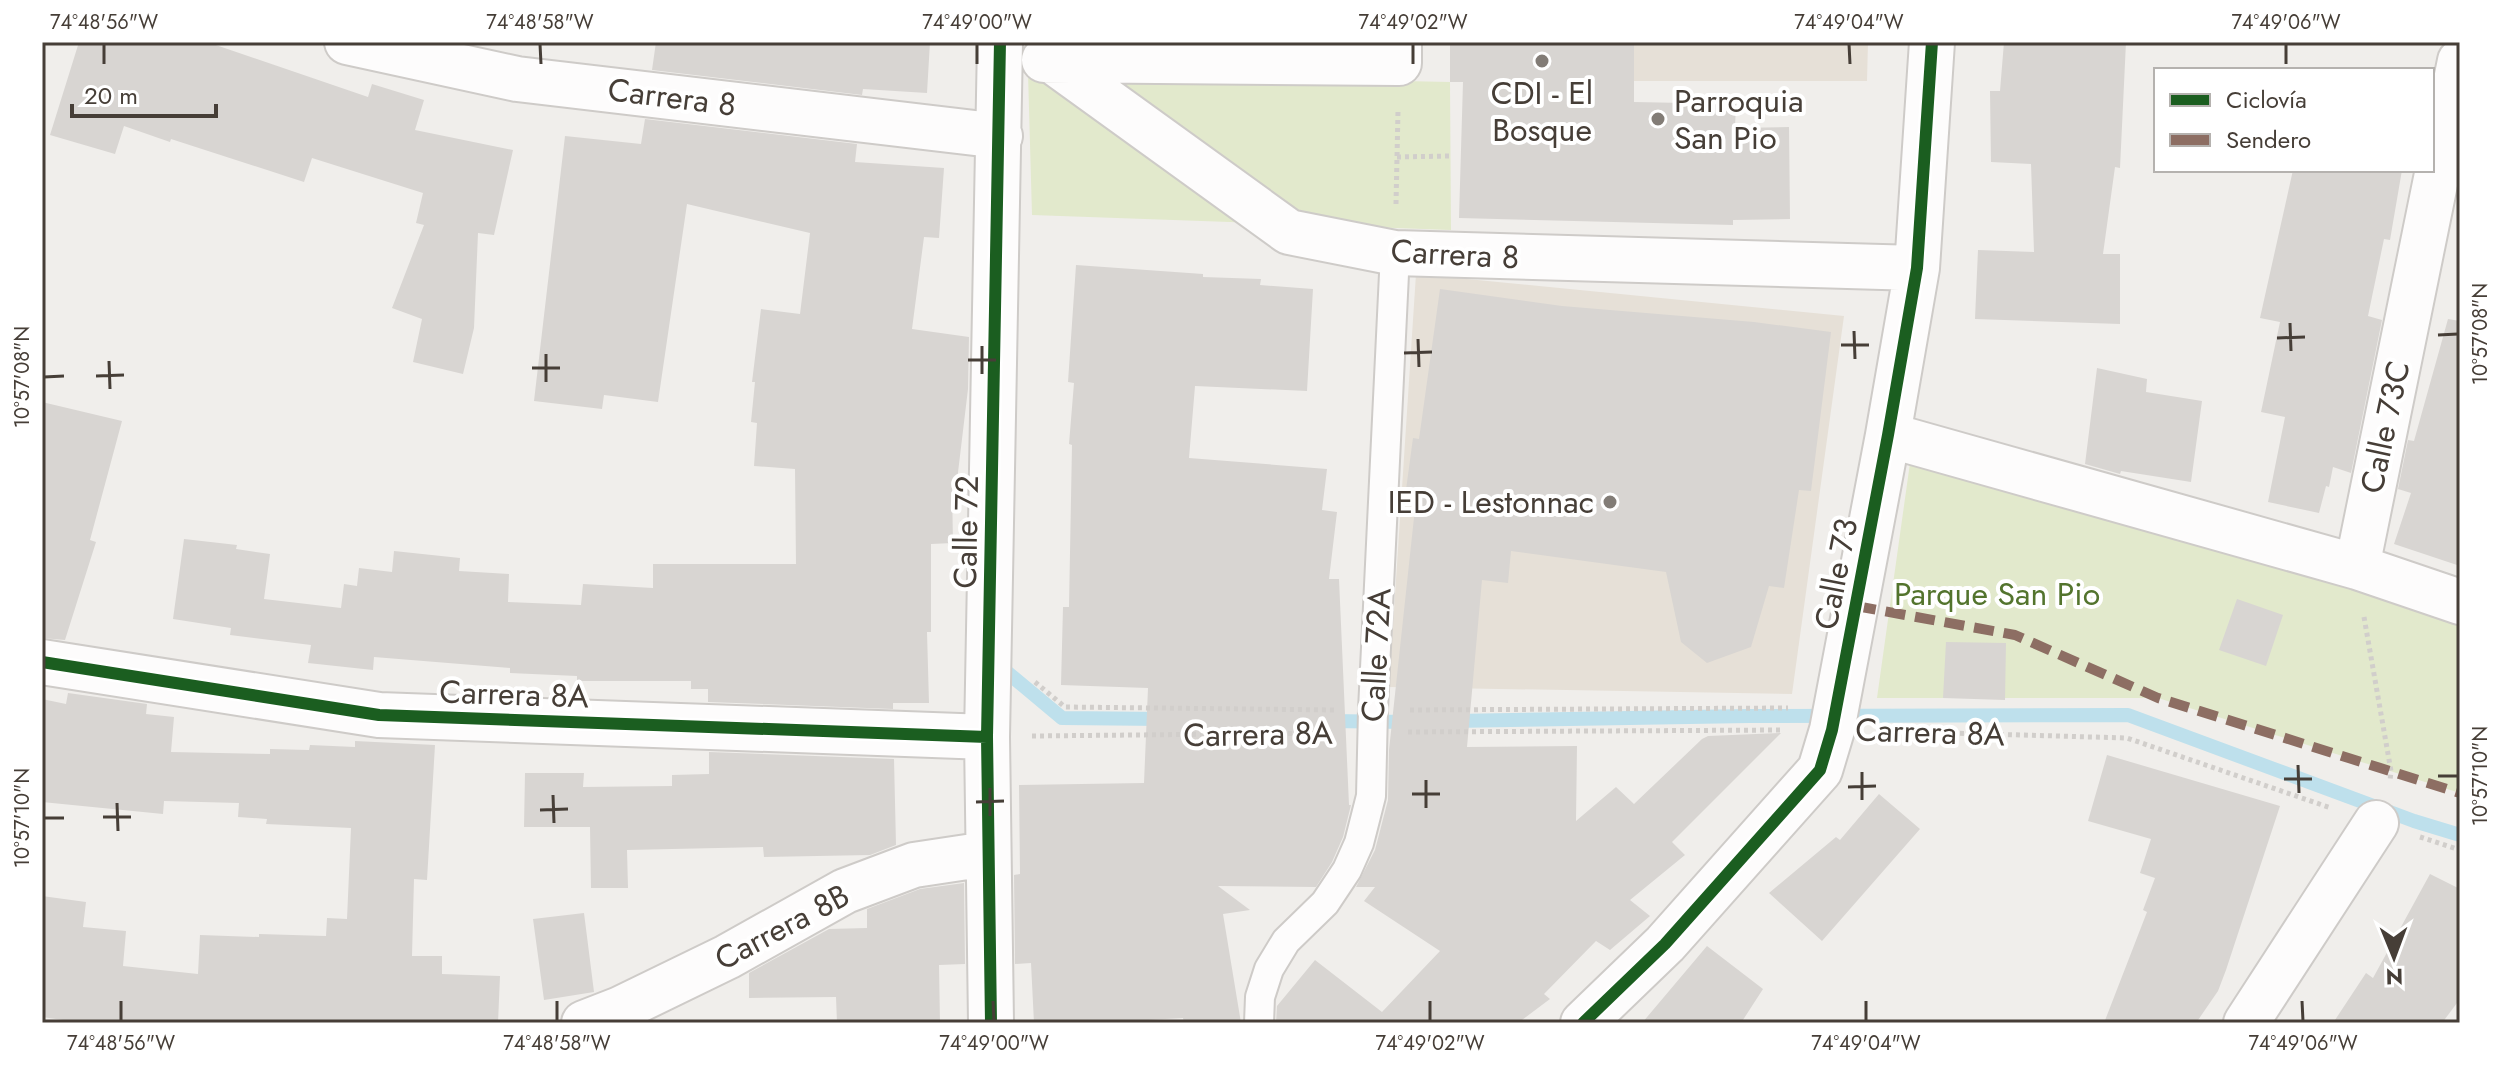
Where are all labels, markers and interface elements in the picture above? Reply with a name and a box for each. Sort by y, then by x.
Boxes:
text: 74°48'56"W [50,8,158,37]
text: 74°48'58"W [486,8,594,37]
text: 74°49'00"W [922,8,1032,37]
text: 74°49'02"W [1358,8,1468,37]
text: 74°49'04"W [1794,8,1904,37]
text: 74°49'06"W [2231,8,2341,37]
marker: CDI - El Bosque [1533,52,1551,70]
street label: Carrera 8 [605,66,739,128]
scale bar [72,68,216,118]
legend [2154,68,2434,172]
place label: CDI - El Bosque [1491,70,1593,153]
text: 20 m [84,78,138,113]
place label: Parroquia San Pio [1674,78,1804,161]
text: Ciclovía [2226,82,2307,117]
marker: Parroquia San Pio [1649,110,1667,128]
text: Sendero [2226,122,2311,157]
street label: Carrera 8 [1390,228,1520,280]
text: 10°57'08"N [2466,283,2495,385]
text: 10°57'08"N [8,326,37,428]
street label: Calle 73C [2349,357,2421,497]
street label: Calle 72 [942,475,990,589]
place label: IED - Lestonnac [1388,479,1594,525]
marker: IED - Lestonnac [1601,493,1619,511]
street label: Calle 73 [1803,514,1869,634]
park label: Parque San Pio [1894,571,2100,617]
street label: Calle 72A [1350,587,1402,723]
street label: Carrera 8A [439,668,589,720]
street label: Carrera 8A [1855,706,2005,758]
street label: Carrera 8A [1183,710,1333,758]
text: 10°57'10"N [2466,726,2495,826]
text: 10°57'10"N [8,768,37,868]
street label: Carrera 8B [706,872,858,982]
north arrow [2354,917,2434,997]
text: N [2385,961,2403,993]
text: 74°48'56"W [67,1029,175,1058]
text: 74°48'58"W [503,1029,611,1058]
text: 74°49'00"W [939,1029,1049,1058]
text: 74°49'02"W [1375,1029,1485,1058]
text: 74°49'04"W [1811,1029,1921,1058]
text: 74°49'06"W [2248,1029,2358,1058]

